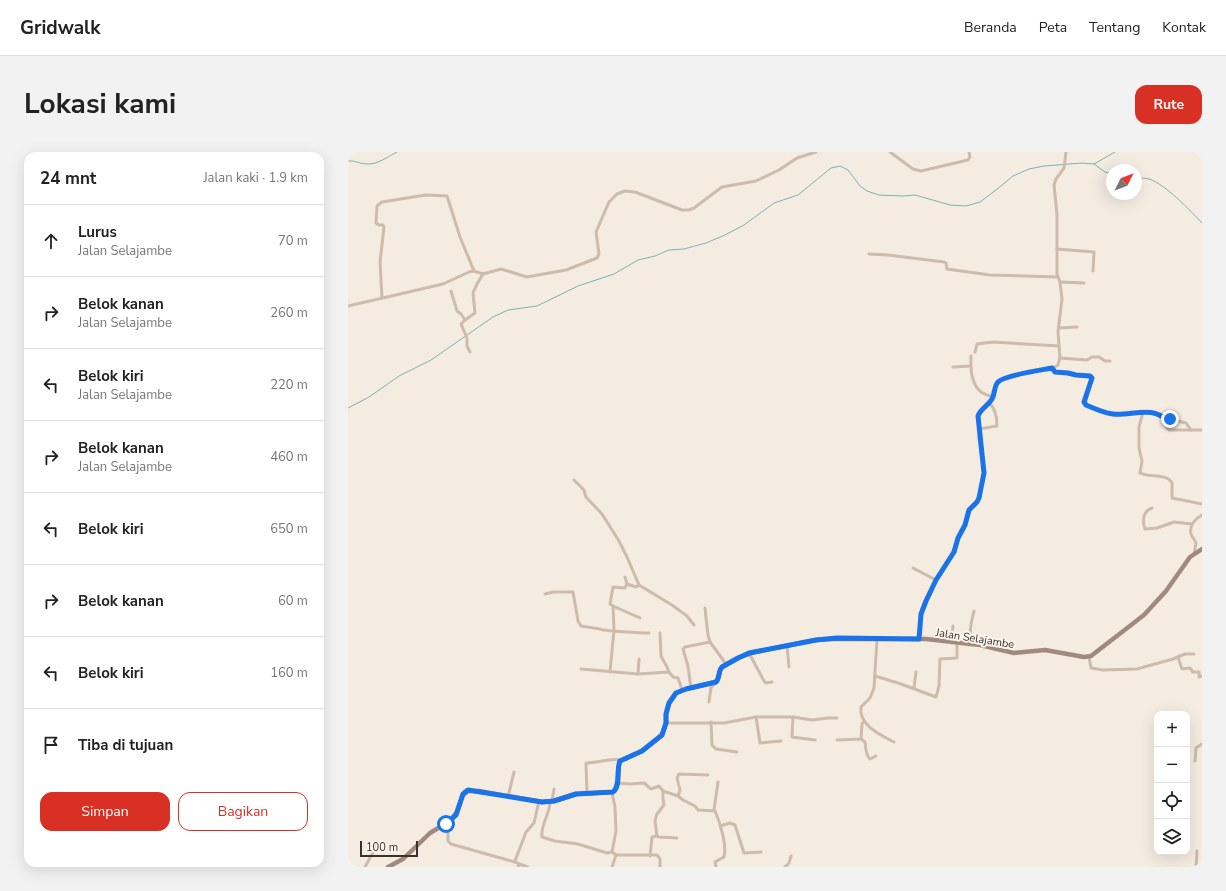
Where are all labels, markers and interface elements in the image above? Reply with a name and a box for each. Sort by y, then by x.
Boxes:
text: Gridwalk [20,15,100,41]
text: Beranda [964,18,1017,37]
text: Peta [1039,18,1067,37]
text: Tentang [1089,18,1140,37]
text: Kontak [1162,18,1206,37]
text: Lokasi kami [24,85,176,123]
button: Rute [1135,85,1202,124]
north arrow [1106,164,1142,200]
text: 24 mnt [40,167,96,190]
text: Jalan kaki · 1.9 km [203,169,308,187]
text: Lurus [78,222,117,242]
icon: ahead [40,230,62,252]
text: 70 m [278,232,308,250]
text: Jalan Selajambe [78,242,172,260]
text: Belok kanan [78,294,164,314]
icon: right [40,302,62,324]
text: 260 m [270,304,308,322]
text: Jalan Selajambe [78,314,172,332]
text: Belok kiri [78,366,143,386]
icon: left [40,374,62,396]
text: 220 m [270,376,308,394]
text: Jalan Selajambe [78,386,172,404]
route end [1161,410,1179,428]
text: Belok kanan [78,438,164,458]
icon: right [40,446,62,468]
text: 460 m [270,448,308,466]
text: Jalan Selajambe [78,458,172,476]
icon: left [40,518,62,540]
text: Belok kiri [78,519,143,539]
text: 650 m [270,520,308,538]
icon: right [40,590,62,612]
text: Belok kanan [78,591,164,611]
text: 60 m [278,592,308,610]
street label: Jalan Selajambe [934,625,1015,652]
icon: left [40,662,62,684]
text: Belok kiri [78,663,143,683]
text: 160 m [270,664,308,682]
map controls [1154,711,1190,855]
button: + [1154,711,1190,747]
icon: arrive [40,734,62,756]
text: Tiba di tujuan [78,735,173,755]
button: − [1154,747,1190,783]
button: locate [1154,783,1190,819]
button: Simpan [40,792,170,831]
button: Bagikan [178,792,308,831]
route start [437,815,455,833]
button: layers [1154,819,1190,855]
scale bar [360,839,418,858]
text: 100 m [366,840,398,855]

